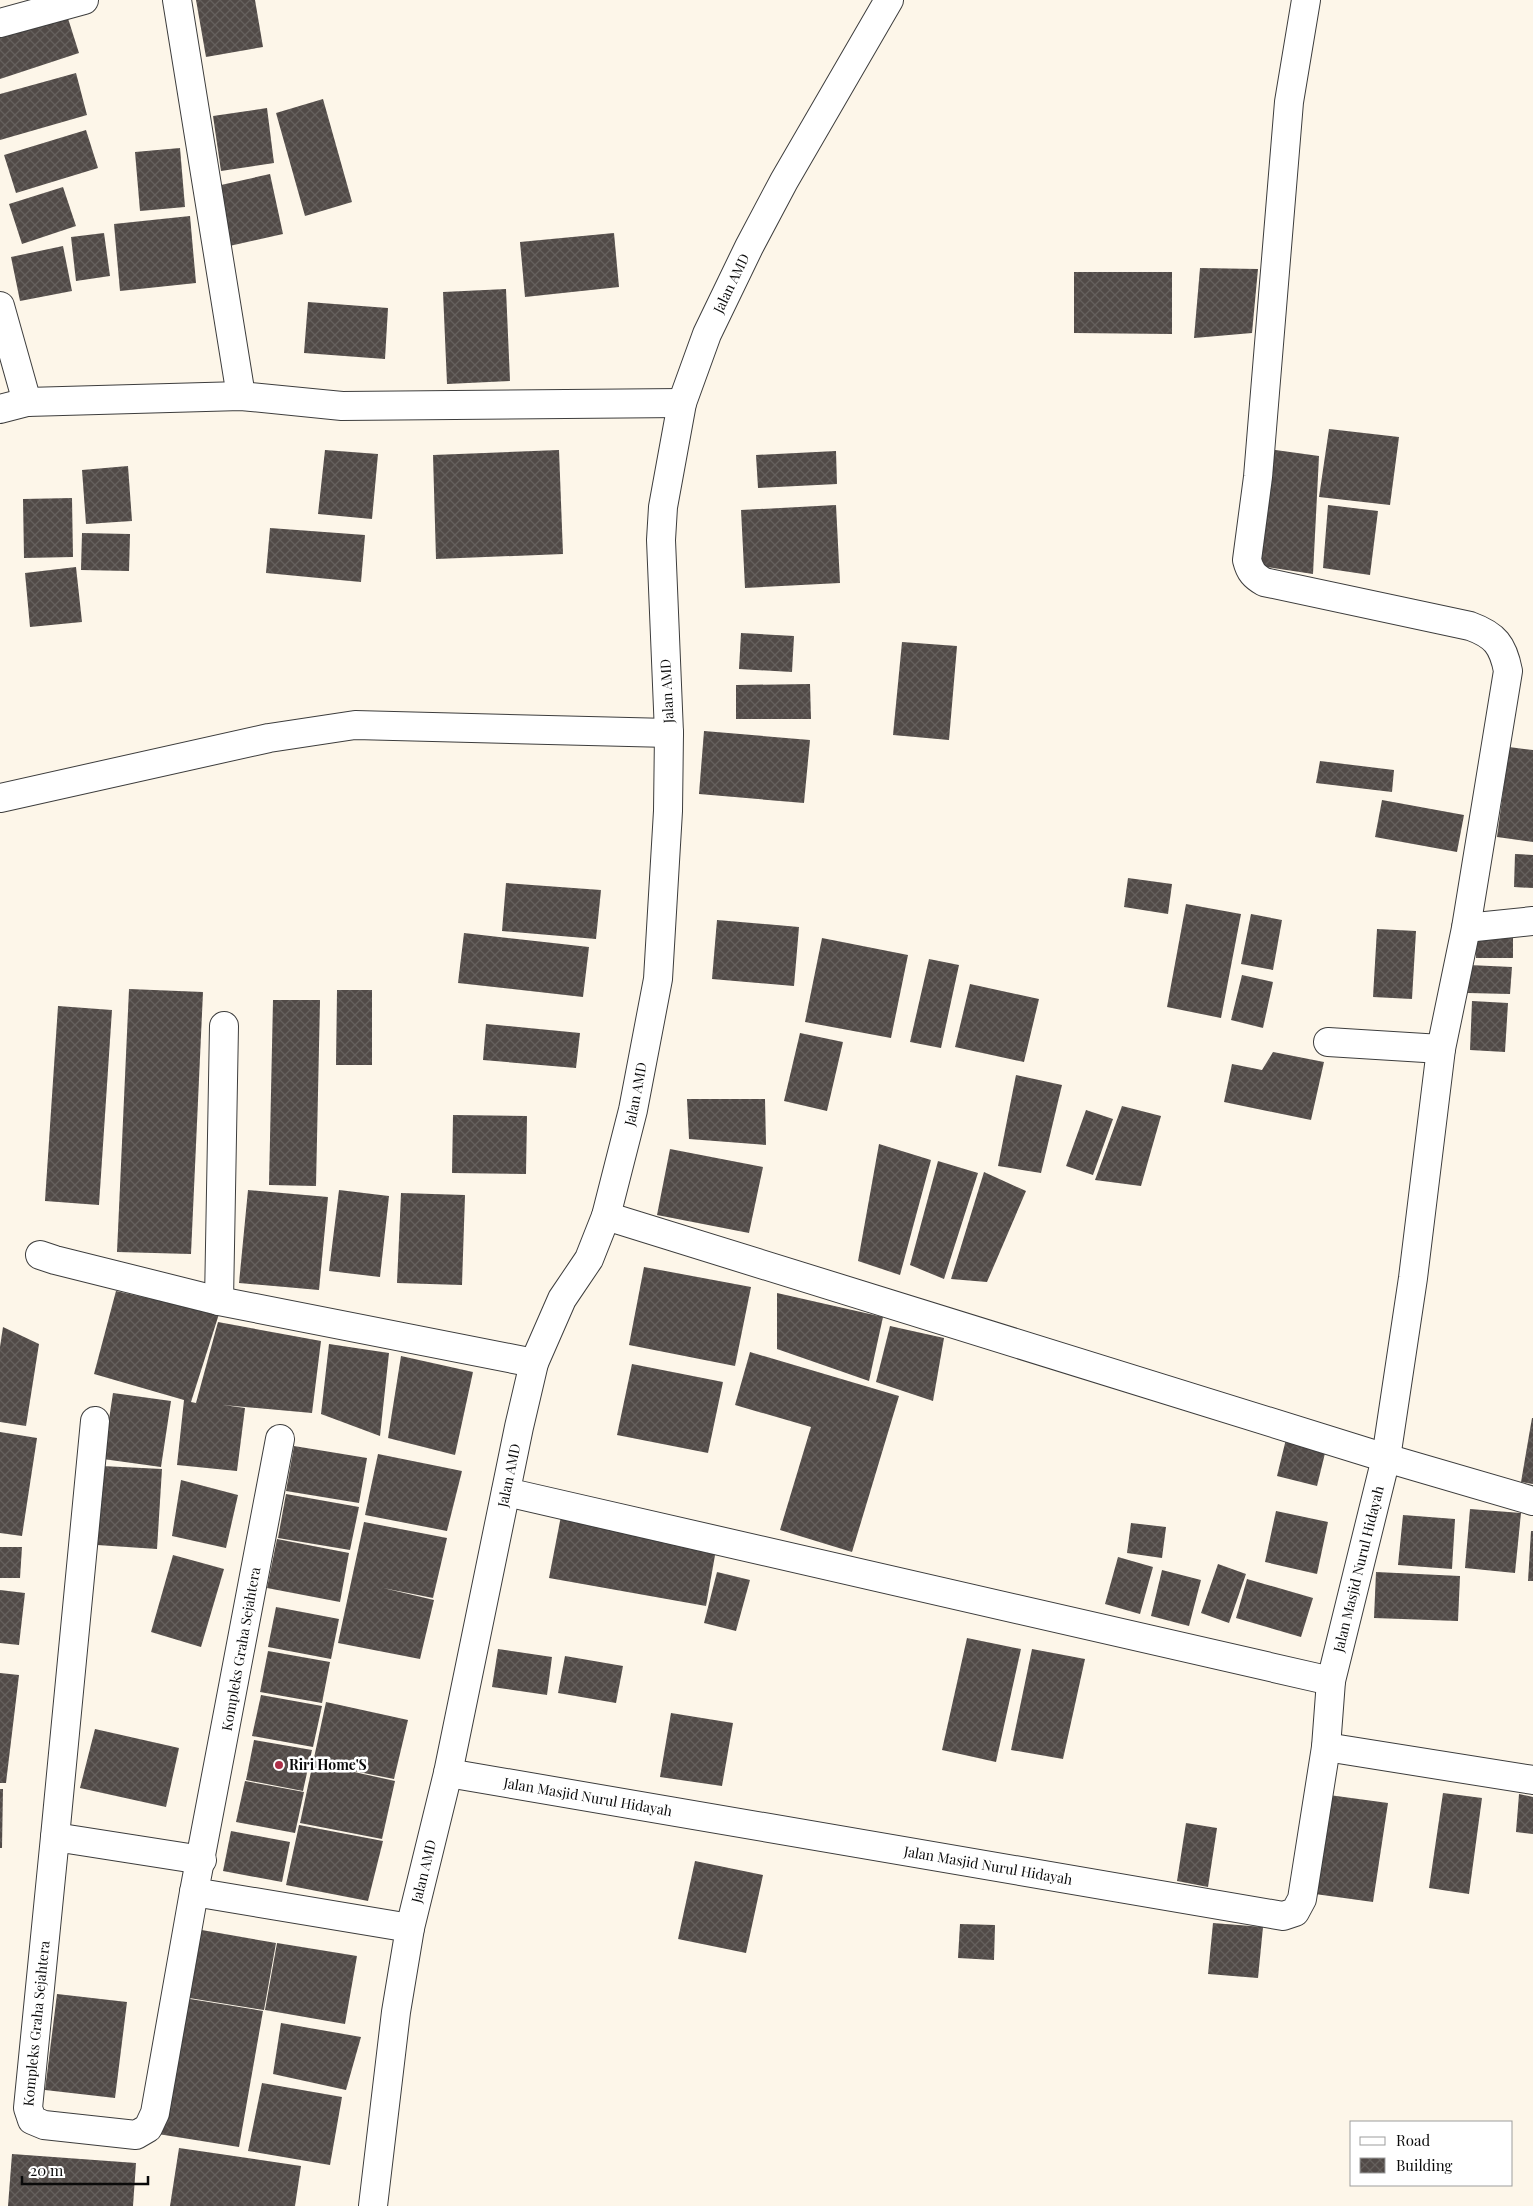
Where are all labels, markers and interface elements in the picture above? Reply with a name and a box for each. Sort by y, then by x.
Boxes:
street label: Jalan AMD [708,250,754,317]
street label: Jalan AMD [655,658,678,725]
street label: Jalan AMD [619,1061,651,1129]
street label: Jalan AMD [493,1442,524,1510]
street label: Jalan Masjid Nurul Hidayah [1328,1483,1388,1655]
street label: Kompleks Graha Sejahtera [217,1565,264,1732]
place label: Riri Home'S [289,1755,367,1774]
marker: Riri Home'S [273,1759,285,1771]
street label: Jalan Masjid Nurul Hidayah [501,1773,675,1820]
street label: Jalan AMD [406,1837,440,1906]
street label: Jalan Masjid Nurul Hidayah [902,1841,1075,1889]
street label: Kompleks Graha Sejahtera [18,1940,54,2107]
legend [1350,2121,1513,2186]
text: Road [1396,2130,1430,2150]
scale bar [22,2154,149,2186]
text: Building [1396,2155,1453,2175]
text: 20 m [30,2160,64,2180]

